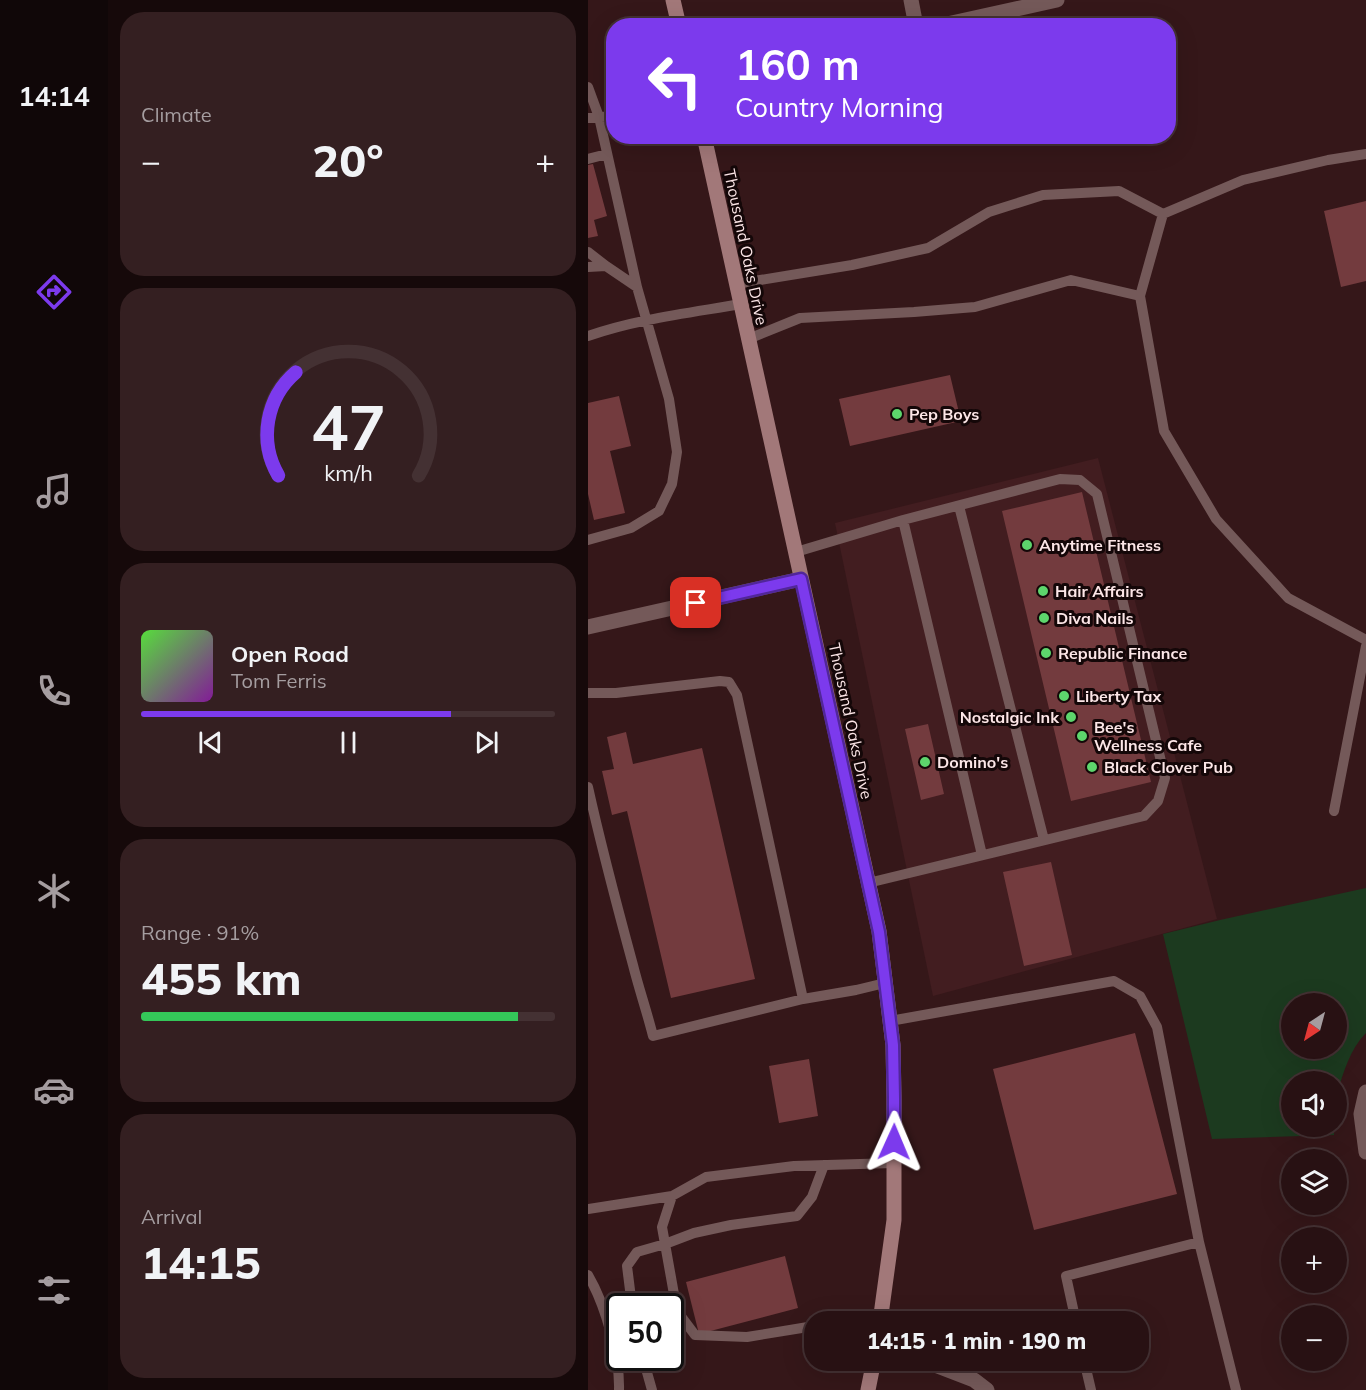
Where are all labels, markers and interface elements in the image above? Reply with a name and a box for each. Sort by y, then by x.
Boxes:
text: 160 m [735,38,860,91]
icon: left [636,42,714,120]
text: 14:14 [18,79,90,113]
text: Country Morning [735,90,944,124]
text: Climate [141,102,212,127]
text: 20° [312,132,384,188]
text: − [141,140,161,181]
text: + [535,140,555,181]
street label: Thousand Oaks Drive [720,167,772,327]
icon: directions [33,271,75,313]
text: 47 [311,388,385,467]
place label: Pep Boys [909,404,979,424]
marker: Pep Boys [890,407,904,421]
text: km/h [324,460,372,487]
icon: music [33,470,75,512]
place label: Anytime Fitness [1039,535,1161,555]
marker: Anytime Fitness [1020,538,1034,552]
pin [670,577,721,628]
place label: Hair Affairs [1055,581,1144,601]
marker: Hair Affairs [1036,584,1050,598]
icon: arrive [679,586,712,619]
place label: Diva Nails [1056,608,1134,628]
marker: Diva Nails [1037,611,1051,625]
text: Open Road [231,640,349,668]
street label: Thousand Oaks Drive [825,641,877,801]
place label: Republic Finance [1058,643,1187,663]
marker: Republic Finance [1039,646,1053,660]
text: Tom Ferris [231,668,327,693]
icon: phone [33,670,75,712]
place label: Liberty Tax [1076,686,1161,706]
marker: Liberty Tax [1057,689,1071,703]
place label: Nostalgic Ink [960,707,1060,727]
marker: Nostalgic Ink [1064,710,1078,724]
place label: Bee's Wellness Cafe [1094,717,1202,755]
icon: previous [194,726,227,759]
icon: pause [332,726,365,759]
icon: next [470,726,503,759]
marker: Bee's Wellness Cafe [1075,729,1089,743]
place label: Domino's [937,752,1008,772]
marker: Domino's [918,755,932,769]
place label: Black Clover Pub [1104,757,1233,777]
marker: Black Clover Pub [1085,760,1099,774]
icon: climate [33,870,75,912]
text: Range · 91% [141,920,259,945]
text: 455 km [141,950,302,1006]
north arrow [1281,993,1347,1059]
map controls [1281,993,1347,1371]
icon: car [33,1069,75,1111]
button: sound [1281,1071,1347,1137]
position arrow [862,1110,926,1174]
button: layers [1281,1149,1347,1215]
text: Arrival [141,1204,202,1229]
button: + [1281,1227,1347,1293]
text: 14:15 [141,1234,261,1290]
icon: filters [33,1269,75,1311]
speed limit sign: 50 [606,1293,684,1371]
button: − [1281,1305,1347,1371]
text: 14:15 · 1 min · 190 m [867,1327,1086,1355]

